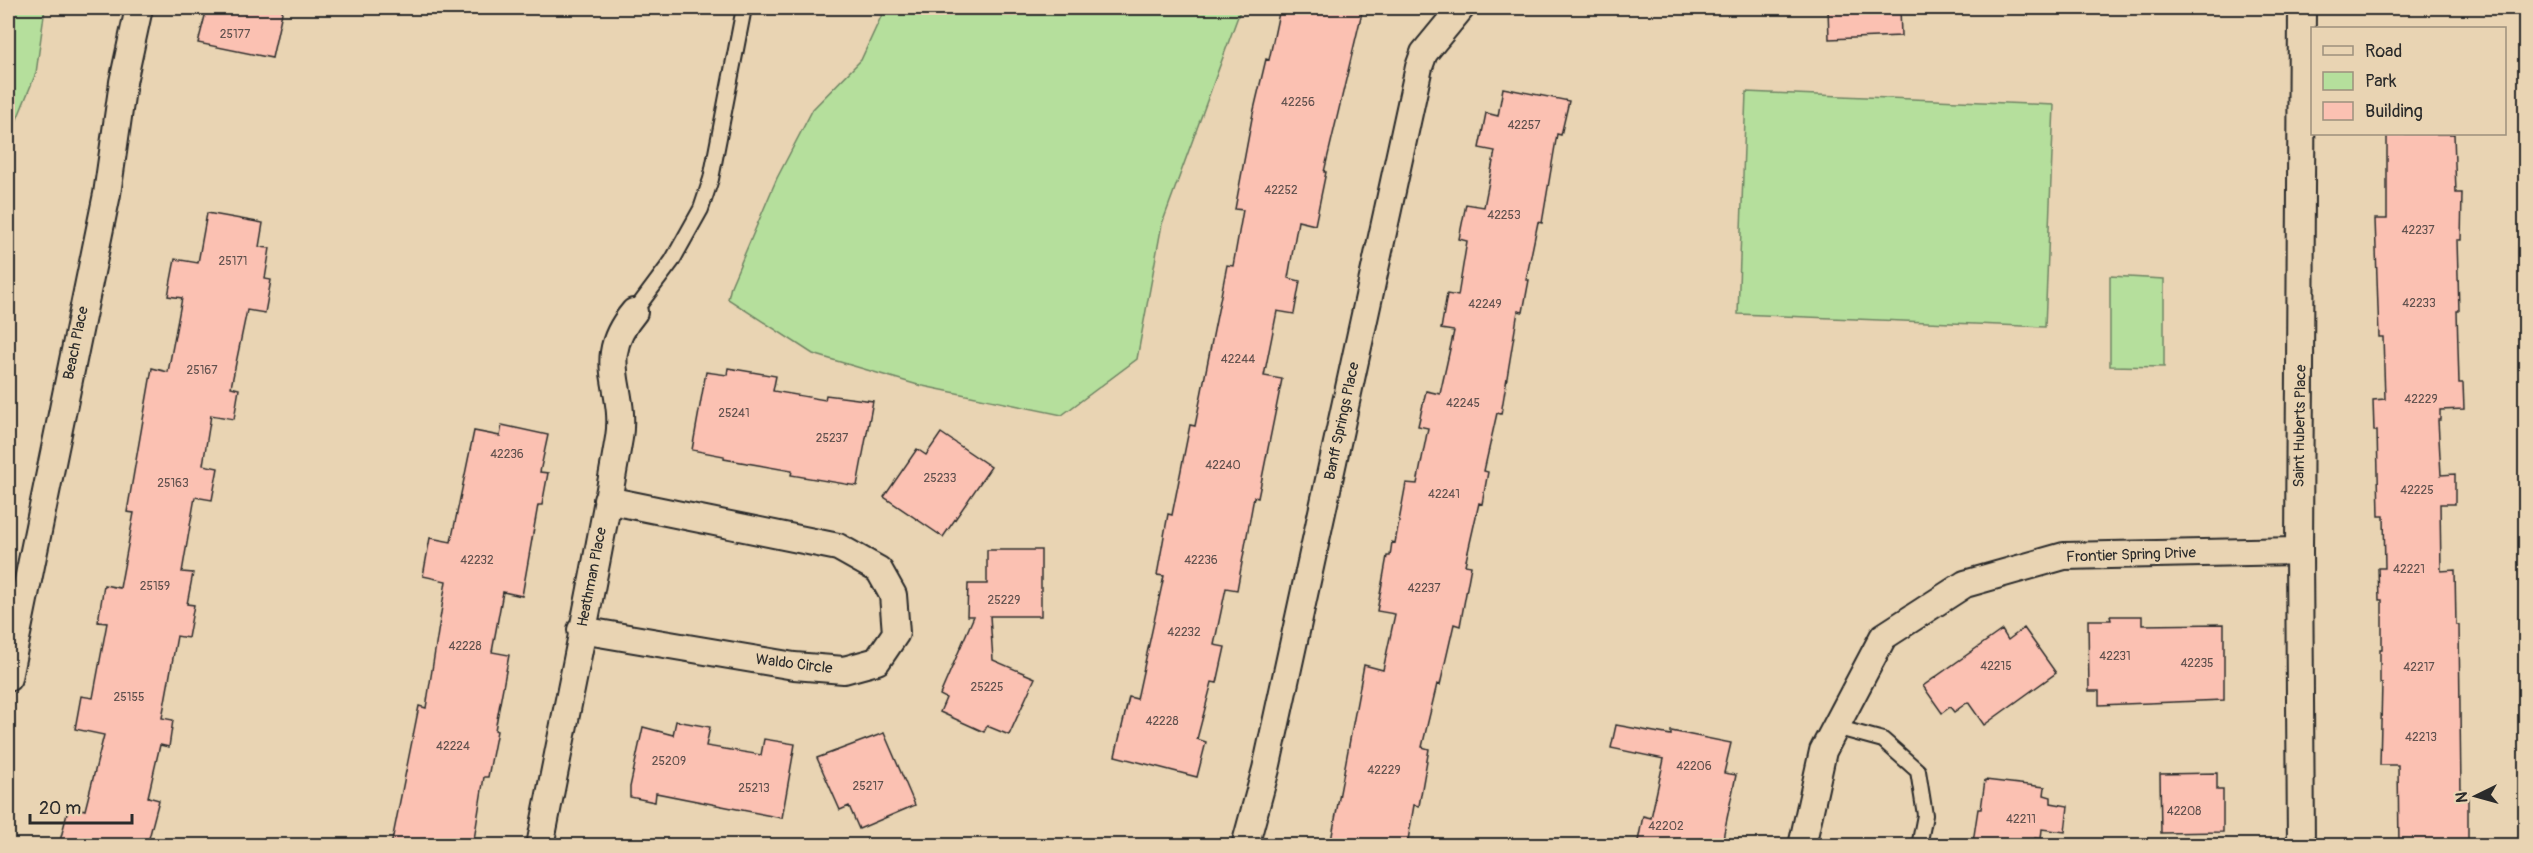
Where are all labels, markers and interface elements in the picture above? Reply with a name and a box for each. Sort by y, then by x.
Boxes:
house number: 25177 [220,27,251,42]
legend [2311,27,2506,135]
text: Road [2365,40,2402,63]
text: Park [2365,70,2397,93]
house number: 42256 [1281,95,1315,110]
text: Building [2365,100,2423,123]
house number: 42257 [1507,118,1541,133]
house number: 42252 [1264,183,1298,198]
house number: 42253 [1487,208,1521,223]
house number: 42237 [2401,223,2435,238]
house number: 25171 [219,254,247,269]
house number: 42233 [2402,296,2436,311]
house number: 42249 [1468,297,1502,312]
street label: Beach Place [59,304,93,381]
house number: 42244 [1221,352,1255,367]
street label: Banff Springs Place [1320,360,1364,482]
house number: 25167 [186,363,218,378]
street label: Saint Huberts Place [2289,364,2311,488]
house number: 42229 [2404,392,2438,407]
house number: 42245 [1446,396,1480,411]
house number: 25241 [718,406,750,421]
house number: 25237 [816,431,849,446]
house number: 42236 [490,447,524,462]
house number: 42240 [1205,458,1241,473]
house number: 25233 [924,471,957,486]
house number: 25163 [157,476,189,491]
house number: 42225 [2400,483,2434,498]
house number: 42241 [1428,487,1460,502]
street label: Heathman Place [573,525,611,629]
street label: Frontier Spring Drive [2066,543,2197,567]
house number: 42232 [460,553,494,568]
house number: 42236 [1184,553,1218,568]
house number: 42221 [2393,562,2425,577]
house number: 25159 [140,579,170,594]
house number: 42237 [1407,581,1441,596]
house number: 25229 [988,593,1020,608]
house number: 42232 [1167,625,1201,640]
house number: 42228 [448,639,482,654]
house number: 42231 [2099,649,2131,664]
street label: Waldo Circle [754,650,834,678]
house number: 42235 [2180,656,2214,671]
house number: 42215 [1980,659,2012,674]
house number: 42217 [2403,660,2435,675]
house number: 25225 [970,680,1004,695]
house number: 25155 [114,690,144,705]
house number: 42228 [1145,714,1179,729]
house number: 42213 [2405,730,2437,745]
house number: 42224 [436,739,470,754]
house number: 25209 [652,754,686,769]
house number: 42206 [1676,759,1712,774]
house number: 42229 [1367,763,1401,778]
north arrow [2446,766,2506,826]
house number: 25217 [853,779,884,794]
house number: 25213 [738,781,770,796]
scale bar [30,787,132,825]
text: N [2452,791,2472,803]
text: 20 m [39,797,81,820]
house number: 42208 [2167,804,2201,819]
house number: 42211 [2006,812,2036,827]
house number: 42202 [1648,819,1684,834]

